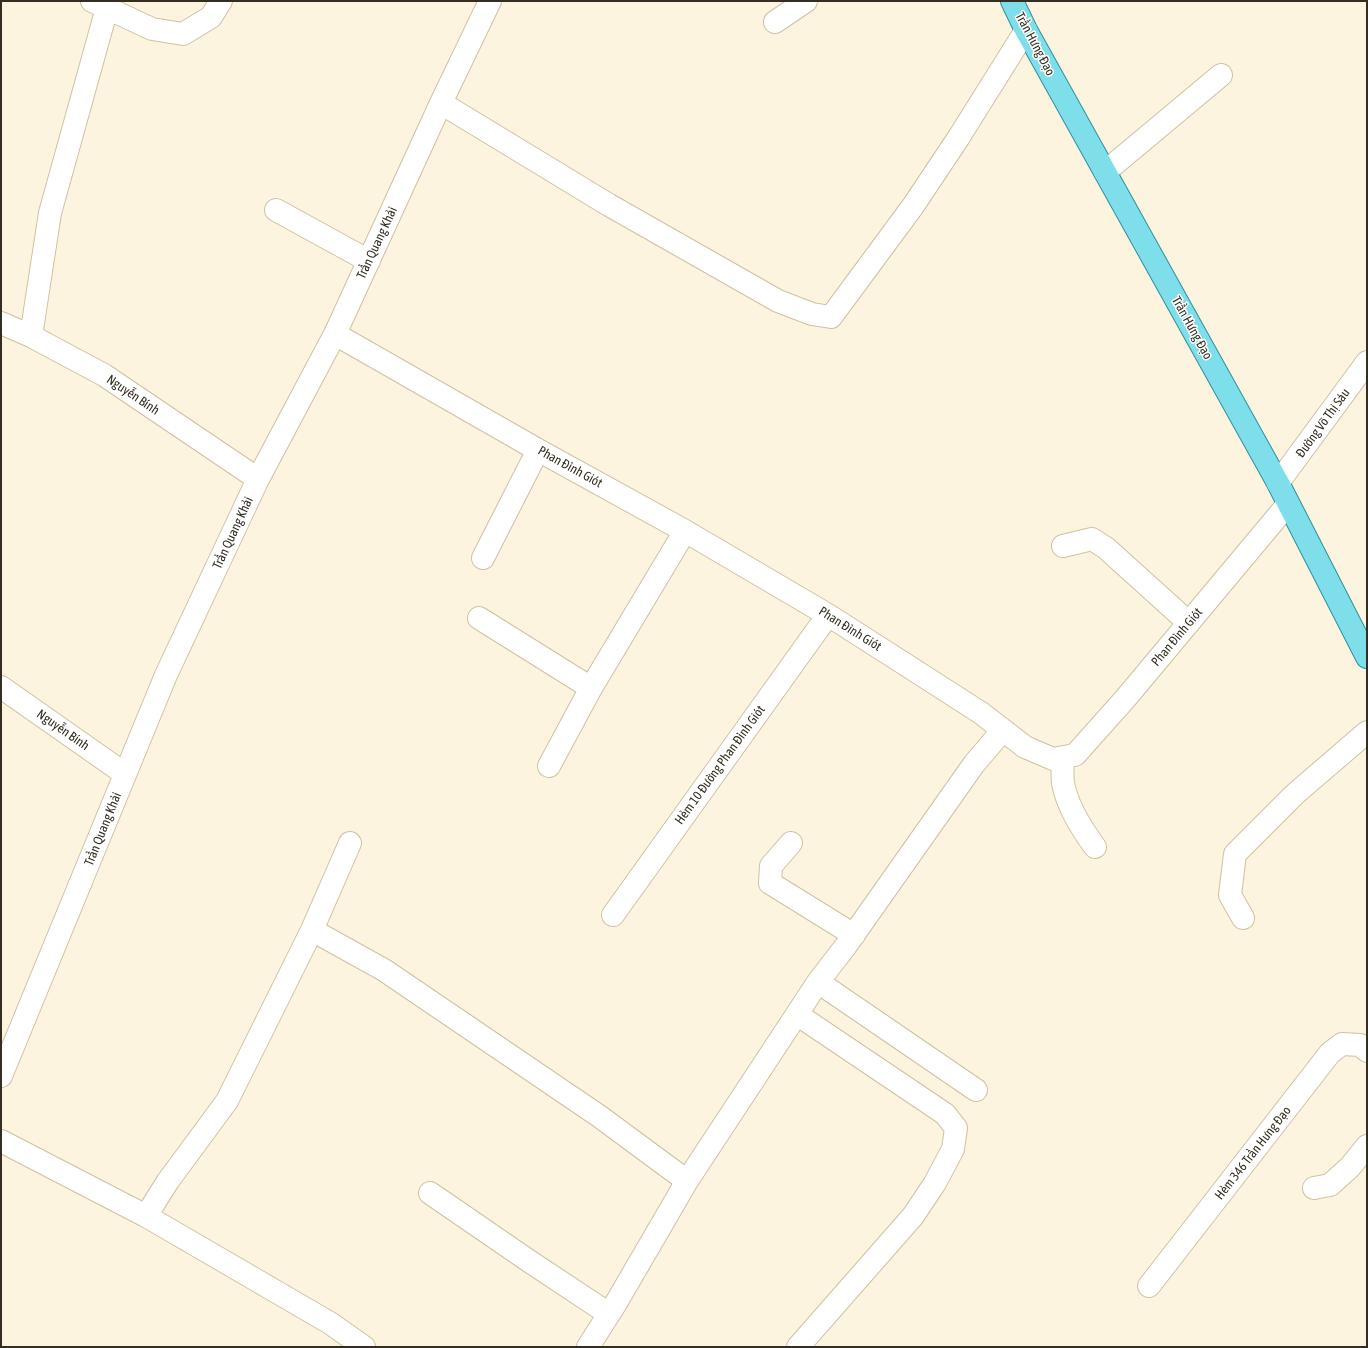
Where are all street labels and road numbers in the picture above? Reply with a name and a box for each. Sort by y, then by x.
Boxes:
street label: Trần Hưng Đạo [1012,10,1058,78]
street label: Trần Quang Khải [353,204,401,282]
street label: Trần Hưng Đạo [1168,294,1216,362]
street label: Nguyễn Bính [104,372,162,418]
street label: Đường Võ Thị Sáu [1293,385,1353,461]
street label: Phan Đình Giót [535,443,605,491]
street label: Trần Quang Khải [209,494,257,572]
street label: Phan Đình Giót [816,604,884,654]
street label: Phan Đình Giót [1148,605,1206,669]
street label: Hẻm 10 Đường Phan Đình Giót [672,703,768,827]
street label: Nguyễn Bính [34,706,92,754]
street label: Trần Quang Khải [81,790,125,868]
street label: Hẻm 346 Trần Hưng Đạo [1212,1103,1294,1203]

